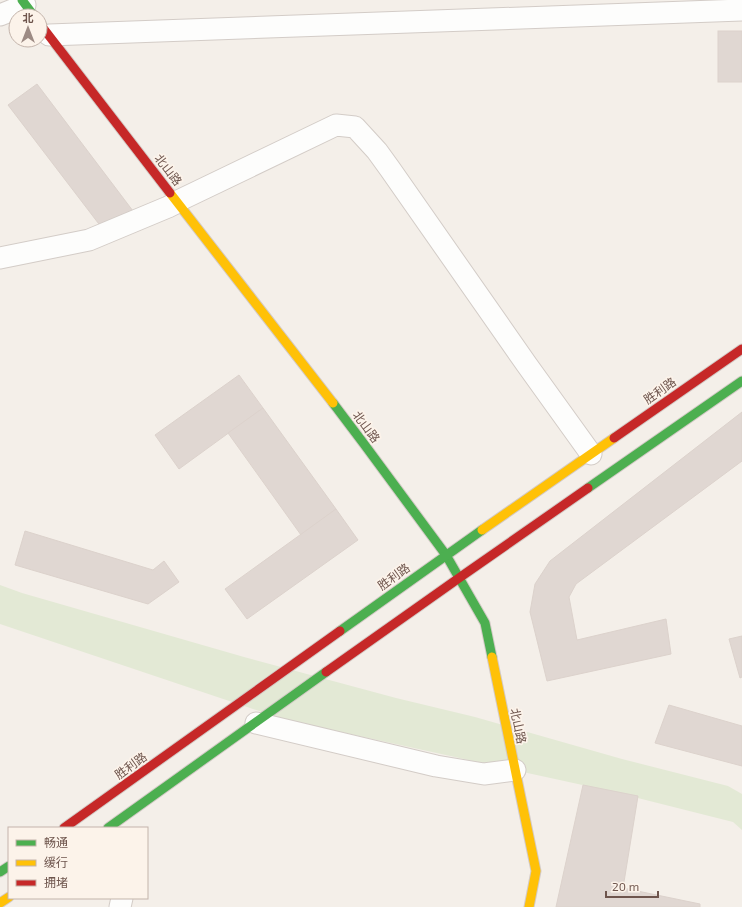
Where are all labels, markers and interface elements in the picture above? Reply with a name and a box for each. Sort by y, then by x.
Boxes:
north arrow [8,8,48,48]
text: 北 [23,11,34,24]
street label: 北山路 [152,151,185,188]
street label: 胜利路 [641,374,678,406]
street label: 北山路 [350,408,383,445]
street label: 胜利路 [375,560,412,592]
street label: 北山路 [508,707,530,745]
street label: 胜利路 [112,749,149,781]
legend [8,827,148,899]
text: 畅通 [44,835,68,849]
text: 缓行 [44,855,68,869]
scale bar [606,873,658,899]
text: 拥堵 [44,875,68,889]
text: 20 m [612,879,639,893]

